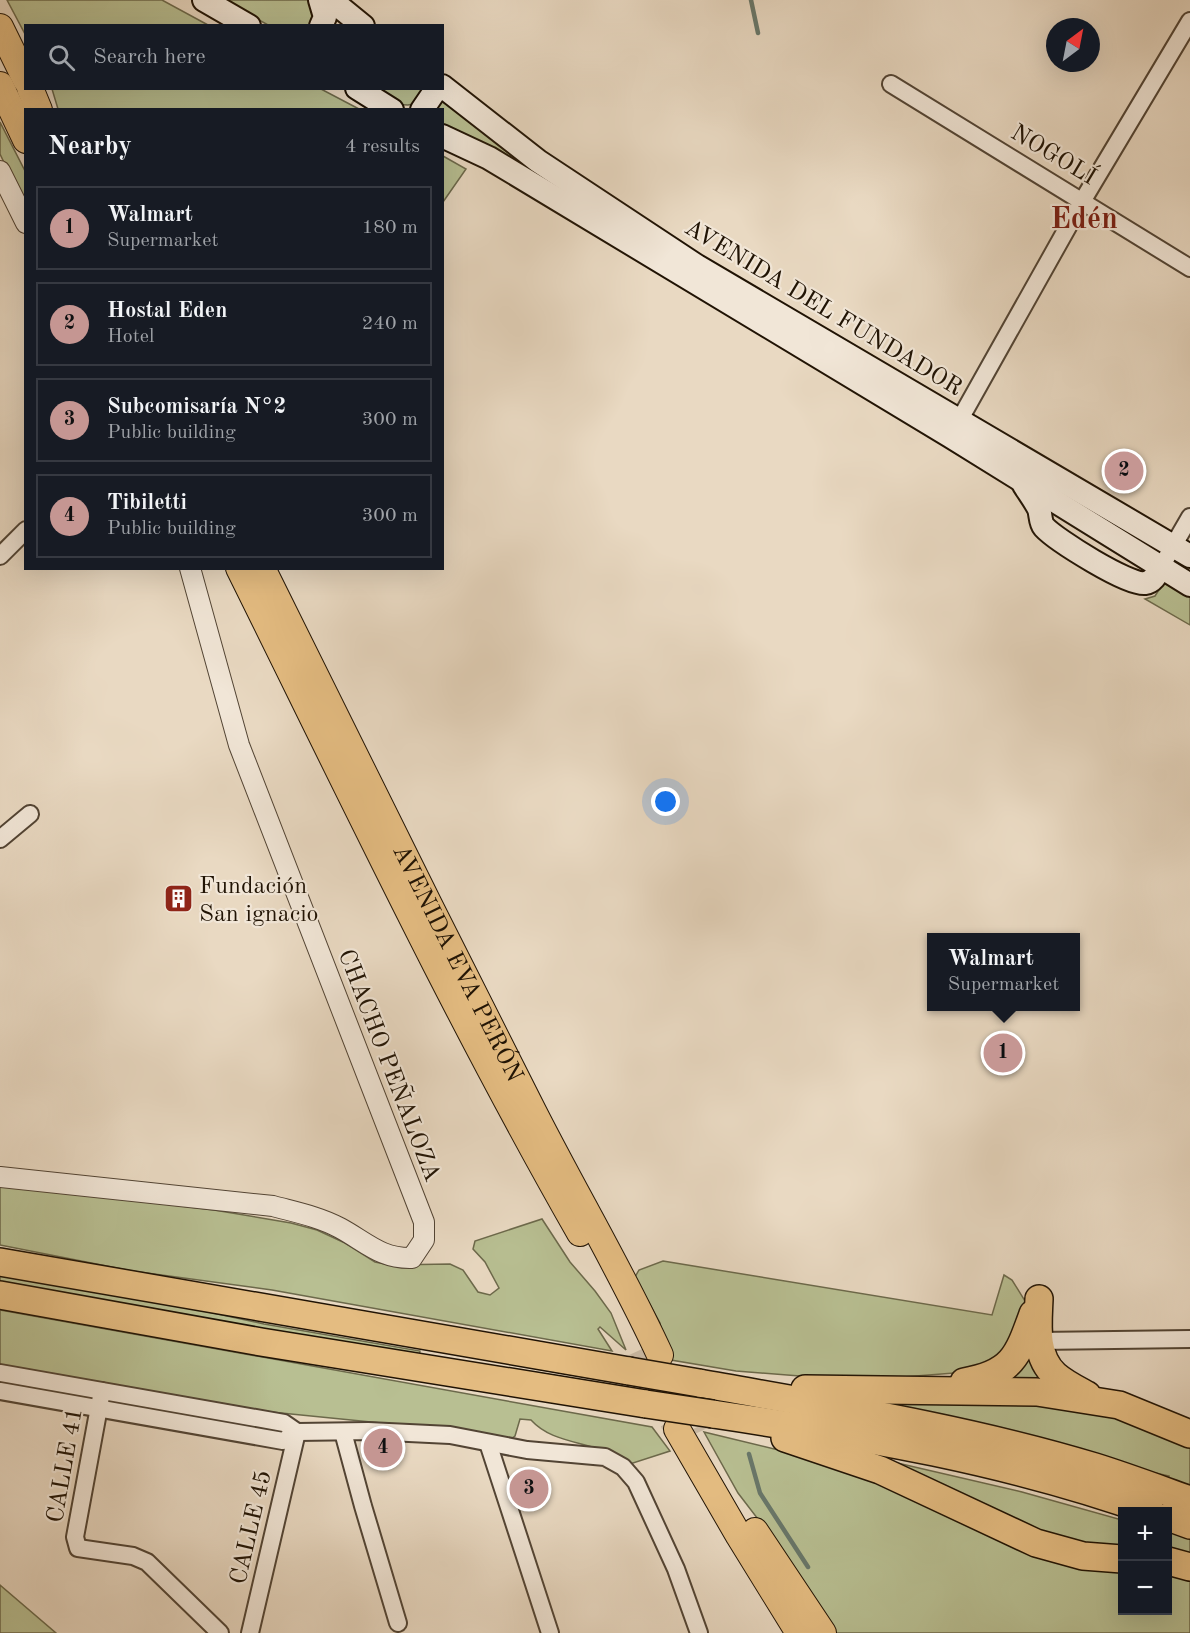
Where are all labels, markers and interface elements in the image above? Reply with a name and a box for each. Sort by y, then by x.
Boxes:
north arrow [1046,18,1100,72]
search box [24,24,444,90]
icon: search [45,41,78,74]
text: Search here [93,46,206,68]
street label: NOGOLÍ [1006,118,1102,190]
text: Nearby [48,134,132,160]
text: 4 results [345,137,420,157]
text: Walmart [107,204,193,226]
district label: Edén [1050,205,1118,235]
street label: AVENIDA DEL FUNDADOR [680,216,966,401]
text: 1 [64,218,75,238]
text: 180 m [362,218,418,238]
text: Supermarket [107,231,218,251]
text: Hostal Eden [107,300,227,322]
text: 2 [64,314,75,334]
text: 240 m [362,314,418,334]
text: Hotel [107,327,154,347]
text: Subcomisaría N°2 [107,396,286,418]
text: 3 [64,410,75,430]
text: 300 m [362,410,418,430]
text: Public building [107,423,236,443]
pin: 2 [1104,448,1144,494]
text: Tibiletti [107,492,187,514]
text: 4 [64,506,75,526]
text: 300 m [362,506,418,526]
text: Public building [107,519,236,539]
your location [651,787,680,816]
street label: AVENIDA EVA PERÓN [387,841,526,1086]
place label: Fundación San ignacio [199,875,319,927]
building icon: Fundación San ignacio [162,883,194,915]
popup [927,933,1080,1011]
street label: CHACHO PEÑALOZA [333,945,448,1185]
text: Walmart [948,948,1034,970]
text: Supermarket [948,975,1059,995]
pin: 1 [984,1030,1022,1076]
street label: CALLE 41 [44,1406,88,1525]
pin: 4 [364,1426,403,1470]
pin: 3 [510,1466,548,1512]
street label: CALLE 45 [227,1468,277,1587]
map controls [1118,1507,1172,1615]
button: + [1118,1507,1172,1561]
button: − [1118,1561,1172,1615]

